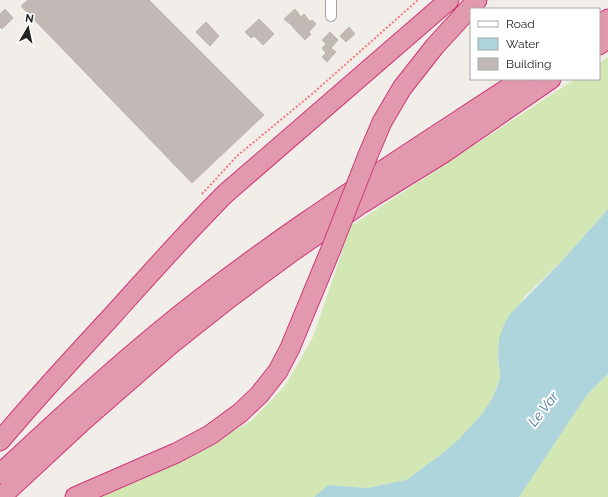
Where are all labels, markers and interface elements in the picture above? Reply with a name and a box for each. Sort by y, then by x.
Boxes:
north arrow [8,8,48,48]
legend [470,8,600,80]
text: N [24,12,35,26]
text: Road [506,17,535,31]
text: Water [506,37,540,51]
text: Building [506,57,552,71]
water label: Le Var [525,388,562,429]

